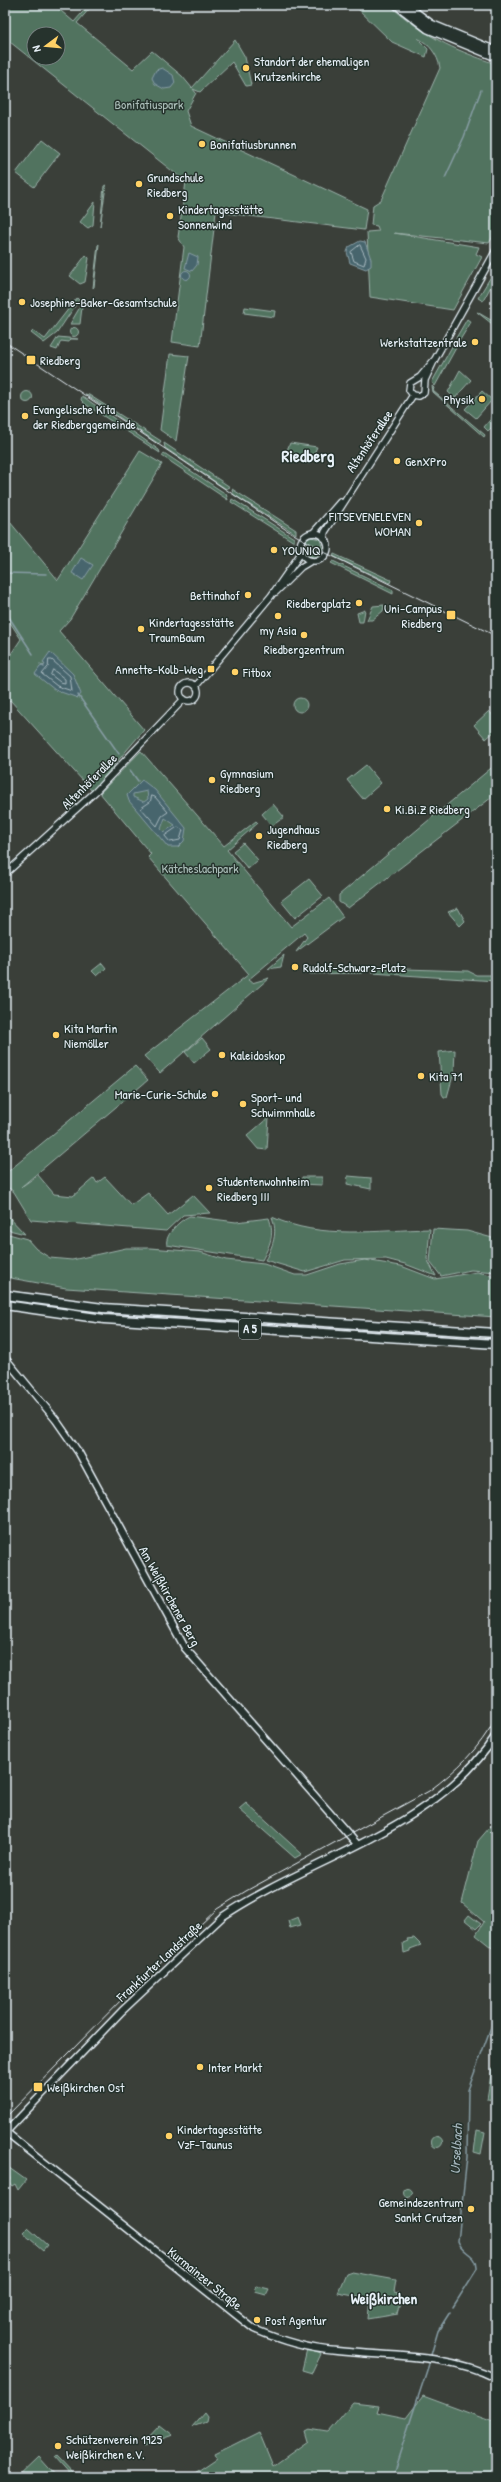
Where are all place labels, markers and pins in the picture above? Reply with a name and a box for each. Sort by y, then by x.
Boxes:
place label: Standort der ehemaligen Krutzenkirche [254,52,369,85]
marker: Standort der ehemaligen Krutzenkirche [241,63,251,73]
place label: Bonifatiusbrunnen [210,135,296,153]
marker: Bonifatiusbrunnen [197,139,207,149]
place label: Grundschule Riedberg [147,168,204,201]
marker: Grundschule Riedberg [134,179,144,189]
place label: Kindertagesstätte Sonnenwind [178,200,263,233]
marker: Kindertagesstätte Sonnenwind [165,211,175,221]
place label: Josephine-Baker-Gesamtschule [30,293,177,311]
marker: Josephine-Baker-Gesamtschule [17,297,27,307]
place label: Werkstattzentrale [380,333,467,351]
marker: Werkstattzentrale [470,337,480,347]
place label: Riedberg [40,351,81,369]
marker: Riedberg [25,354,37,366]
place label: Physik [443,390,475,408]
marker: Physik [477,394,487,404]
place label: Evangelische Kita der Riedberggemeinde [33,400,136,433]
marker: Evangelische Kita der Riedberggemeinde [20,411,30,421]
place label: GenXPro [405,452,447,470]
marker: GenXPro [392,456,402,466]
place label: FITSEVENELEVEN WOMAN [328,507,411,540]
marker: FITSEVENELEVEN WOMAN [414,518,424,528]
place label: YOUNIQ [282,541,321,559]
marker: YOUNIQ [269,545,279,555]
place label: Bettinahof [190,586,240,604]
marker: Bettinahof [243,590,253,600]
place label: Riedbergplatz [286,594,351,612]
marker: Riedbergplatz [354,598,364,608]
place label: Uni-Campus Riedberg [384,599,442,632]
marker: Uni-Campus Riedberg [445,609,457,621]
marker: my Asia [273,611,283,621]
place label: Kindertagesstätte TraumBaum [149,613,234,646]
place label: my Asia [260,621,296,639]
marker: Kindertagesstätte TraumBaum [136,624,146,634]
marker: Riedbergzentrum [299,630,309,640]
place label: Riedbergzentrum [264,640,344,658]
place label: Annette-Kolb-Weg [115,660,203,678]
place label: Fitbox [242,663,272,681]
marker: Annette-Kolb-Weg [206,664,216,674]
marker: Fitbox [230,667,240,677]
place label: Gymnasium Riedberg [220,764,274,797]
marker: Gymnasium Riedberg [207,775,217,785]
place label: Ki.Bi.Z Riedberg [395,800,470,818]
marker: Ki.Bi.Z Riedberg [382,804,392,814]
place label: Jugendhaus Riedberg [267,820,320,853]
marker: Jugendhaus Riedberg [254,831,264,841]
place label: Rudolf-Schwarz-Platz [303,958,406,976]
marker: Rudolf-Schwarz-Platz [290,962,300,972]
place label: Kita Martin Niemöller [64,1019,117,1052]
marker: Kita Martin Niemöller [51,1030,61,1040]
place label: Kaleidoskop [230,1046,285,1064]
marker: Kaleidoskop [217,1050,227,1060]
place label: Kita 71 [429,1067,463,1085]
marker: Kita 71 [416,1071,426,1081]
place label: Marie-Curie-Schule [115,1085,207,1103]
place label: Sport- und Schwimmhalle [251,1088,315,1121]
marker: Marie-Curie-Schule [210,1089,220,1099]
marker: Sport- und Schwimmhalle [238,1099,248,1109]
place label: Studentenwohnheim Riedberg III [217,1172,309,1205]
marker: Studentenwohnheim Riedberg III [204,1183,214,1193]
place label: Inter Markt [208,2058,263,2076]
marker: Inter Markt [195,2062,205,2072]
place label: Weißkirchen Ost [47,2078,125,2096]
marker: Weißkirchen Ost [32,2081,44,2093]
place label: Kindertagesstätte VzF-Taunus [177,2120,262,2153]
marker: Kindertagesstätte VzF-Taunus [164,2131,174,2141]
place label: Gemeindezentrum Sankt Crutzen [378,2193,463,2226]
marker: Gemeindezentrum Sankt Crutzen [466,2204,476,2214]
place label: Post Agentur [265,2311,327,2329]
marker: Post Agentur [252,2315,262,2325]
place label: Schützenverein 1925 Weißkirchen e.V. [66,2430,163,2463]
marker: Schützenverein 1925 Weißkirchen e.V. [53,2441,63,2451]

